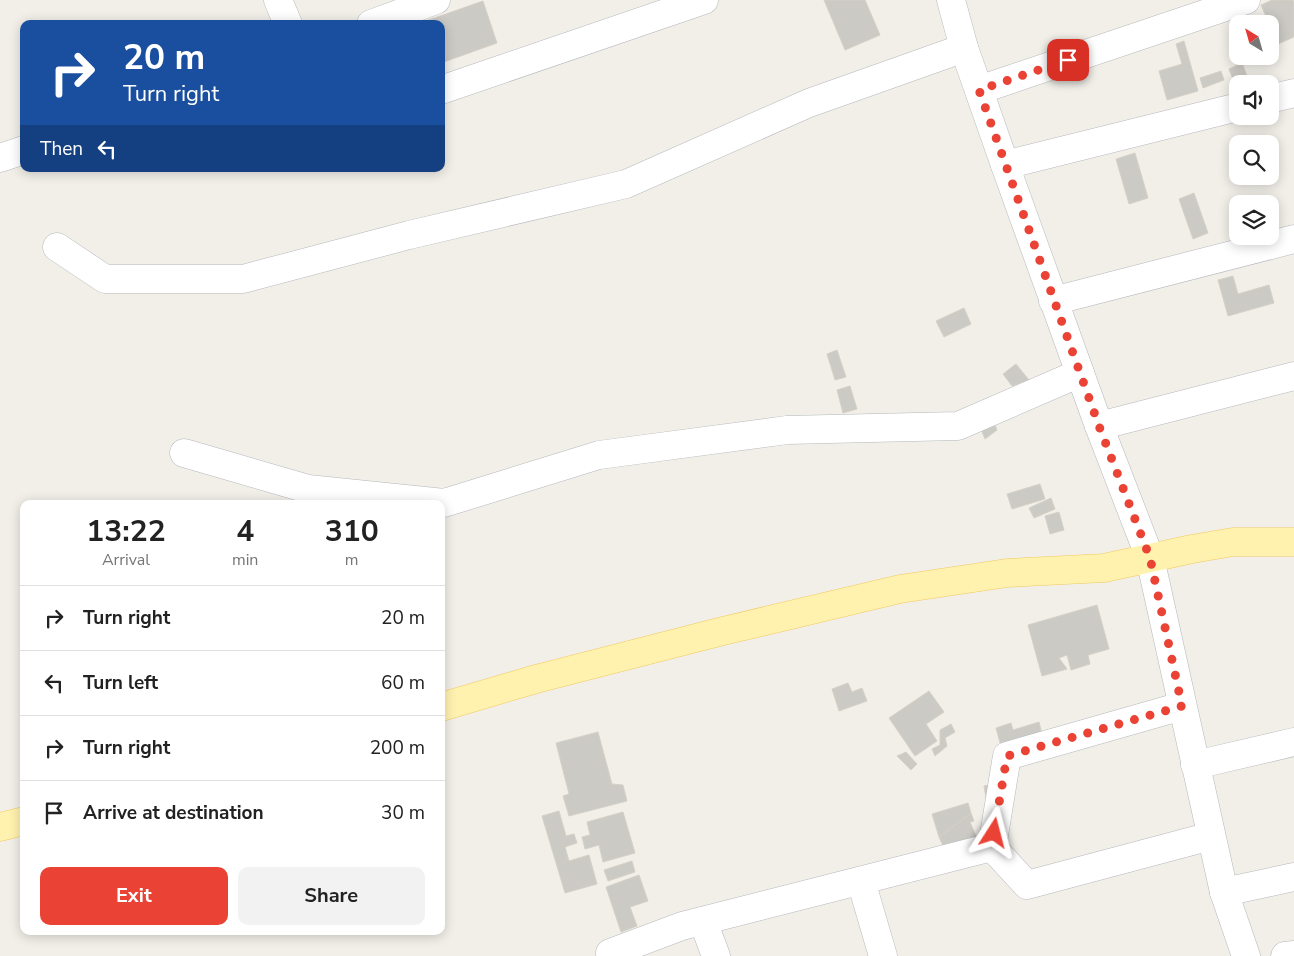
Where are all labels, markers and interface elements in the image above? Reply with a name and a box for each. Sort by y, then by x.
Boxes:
north arrow [1229,15,1279,65]
map controls [1229,15,1279,245]
text: 20 m [123,34,205,81]
pin [1047,39,1089,81]
icon: right [40,40,105,105]
icon: arrive [1054,46,1082,74]
button: sound [1229,75,1279,125]
text: Turn right [123,79,219,109]
icon: left [93,135,121,163]
button: search [1229,135,1279,185]
text: Then [40,136,83,162]
button: layers [1229,195,1279,245]
text: 13:22 [86,511,166,552]
text: 4 [236,511,254,552]
text: 310 [325,511,379,552]
text: Arrival [102,549,150,571]
text: min [232,549,258,571]
text: m [345,549,359,571]
icon: right [40,604,68,632]
text: Turn right [83,605,170,631]
text: 20 m [381,605,425,631]
icon: left [40,669,68,697]
text: Turn left [83,670,158,696]
text: 60 m [381,670,425,696]
icon: right [40,734,68,762]
text: Turn right [83,735,170,761]
text: 200 m [370,735,425,761]
icon: arrive [40,799,68,827]
text: Arrive at destination [83,800,264,826]
text: 30 m [381,800,425,826]
position arrow [967,806,1019,858]
button: Exit [40,867,228,925]
button: Share [238,867,425,925]

